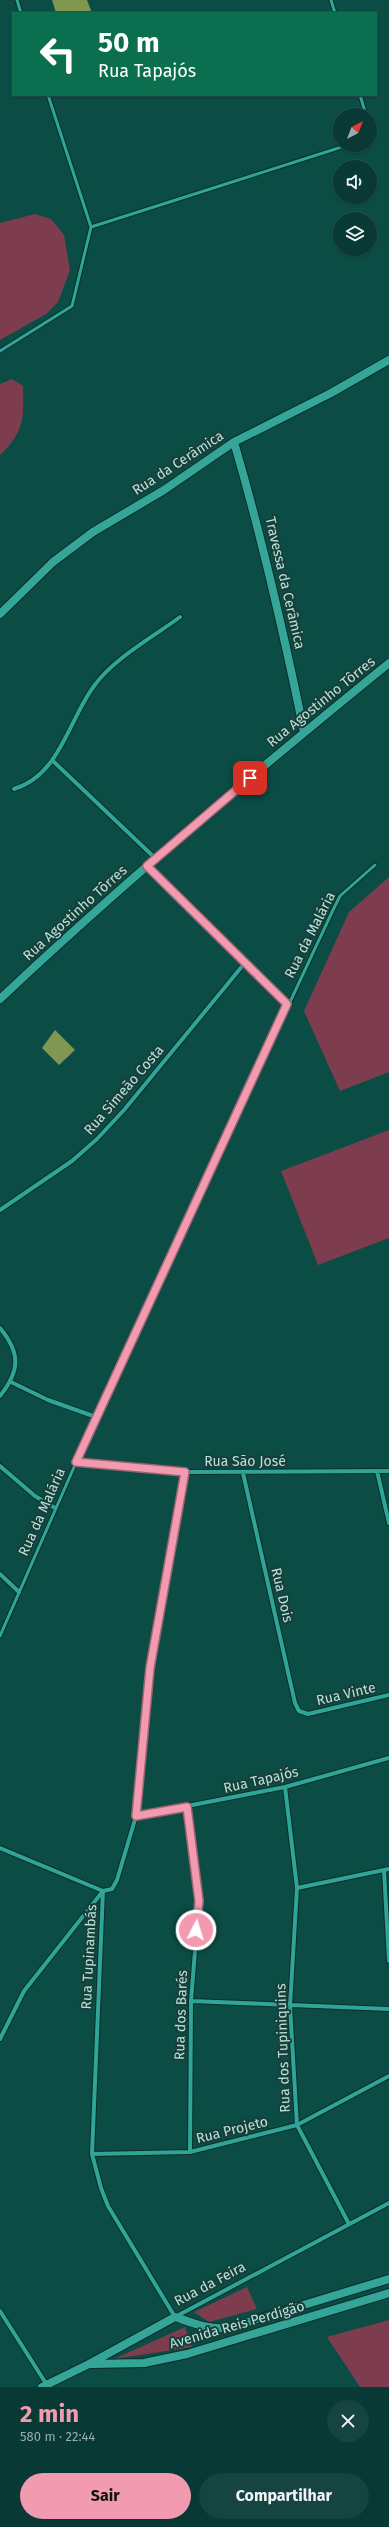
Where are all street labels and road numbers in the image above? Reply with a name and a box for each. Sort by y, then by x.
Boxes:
street label: Rua da Cerâmica [129,427,227,499]
street label: Travessa da Cerâmica [262,515,308,651]
street label: Rua Agostinho Tôrres [263,653,379,751]
street label: Rua Agostinho Tôrres [19,861,131,964]
street label: Rua da Malária [281,889,339,981]
street label: Rua Simeão Costa [80,1042,168,1138]
street label: Rua São José [204,1453,286,1470]
street label: Rua da Malária [15,1465,69,1559]
street label: Rua Dois [267,1566,297,1624]
street label: Rua Vinte [315,1679,377,1709]
street label: Rua Tapajós [222,1763,301,1797]
street label: Rua Tupinambás [78,1904,100,2010]
street label: Rua dos Barés [171,1969,191,2060]
street label: Rua dos Tupiniquins [272,1983,294,2113]
street label: Rua Projeto [194,2113,270,2147]
street label: Rua da Feira [172,2258,248,2310]
street label: Avenida Reis Perdigão [167,2298,307,2352]

